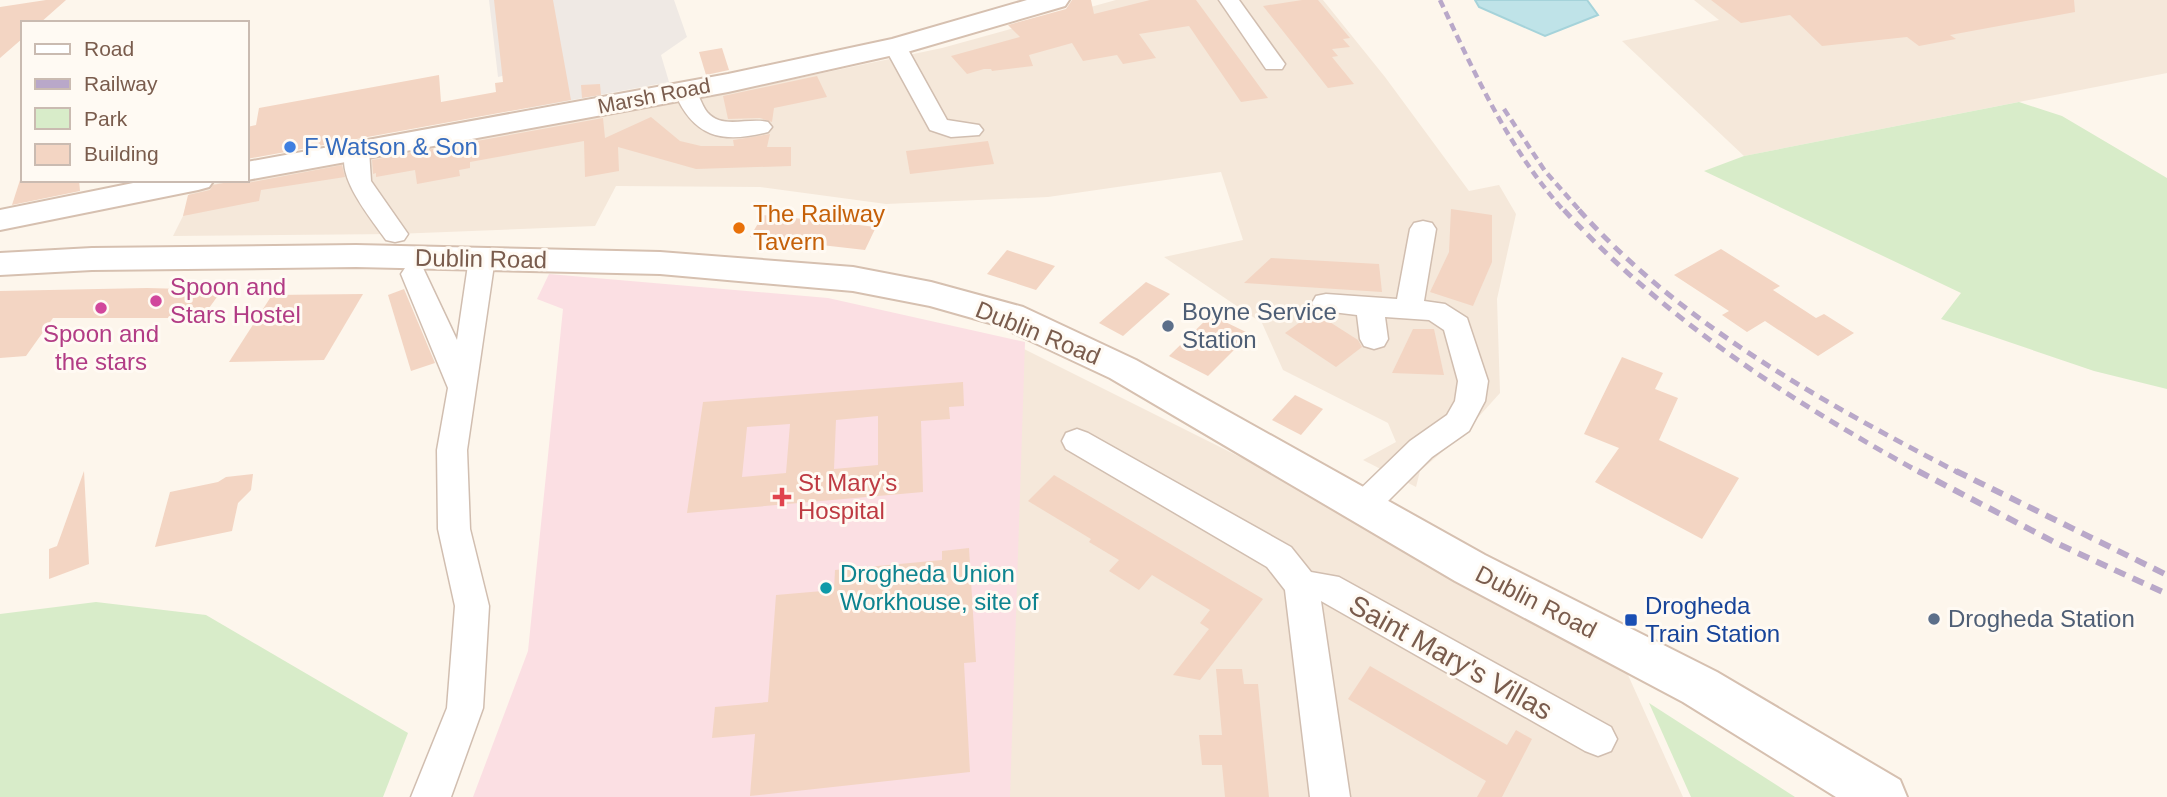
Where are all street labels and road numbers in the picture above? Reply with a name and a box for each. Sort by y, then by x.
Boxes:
street label: Marsh Road [596,73,712,118]
street label: Dublin Road [415,244,547,273]
street label: Dublin Road [972,295,1104,370]
street label: Dublin Road [1471,560,1601,644]
street label: Saint Mary's Villas [1344,589,1558,726]

